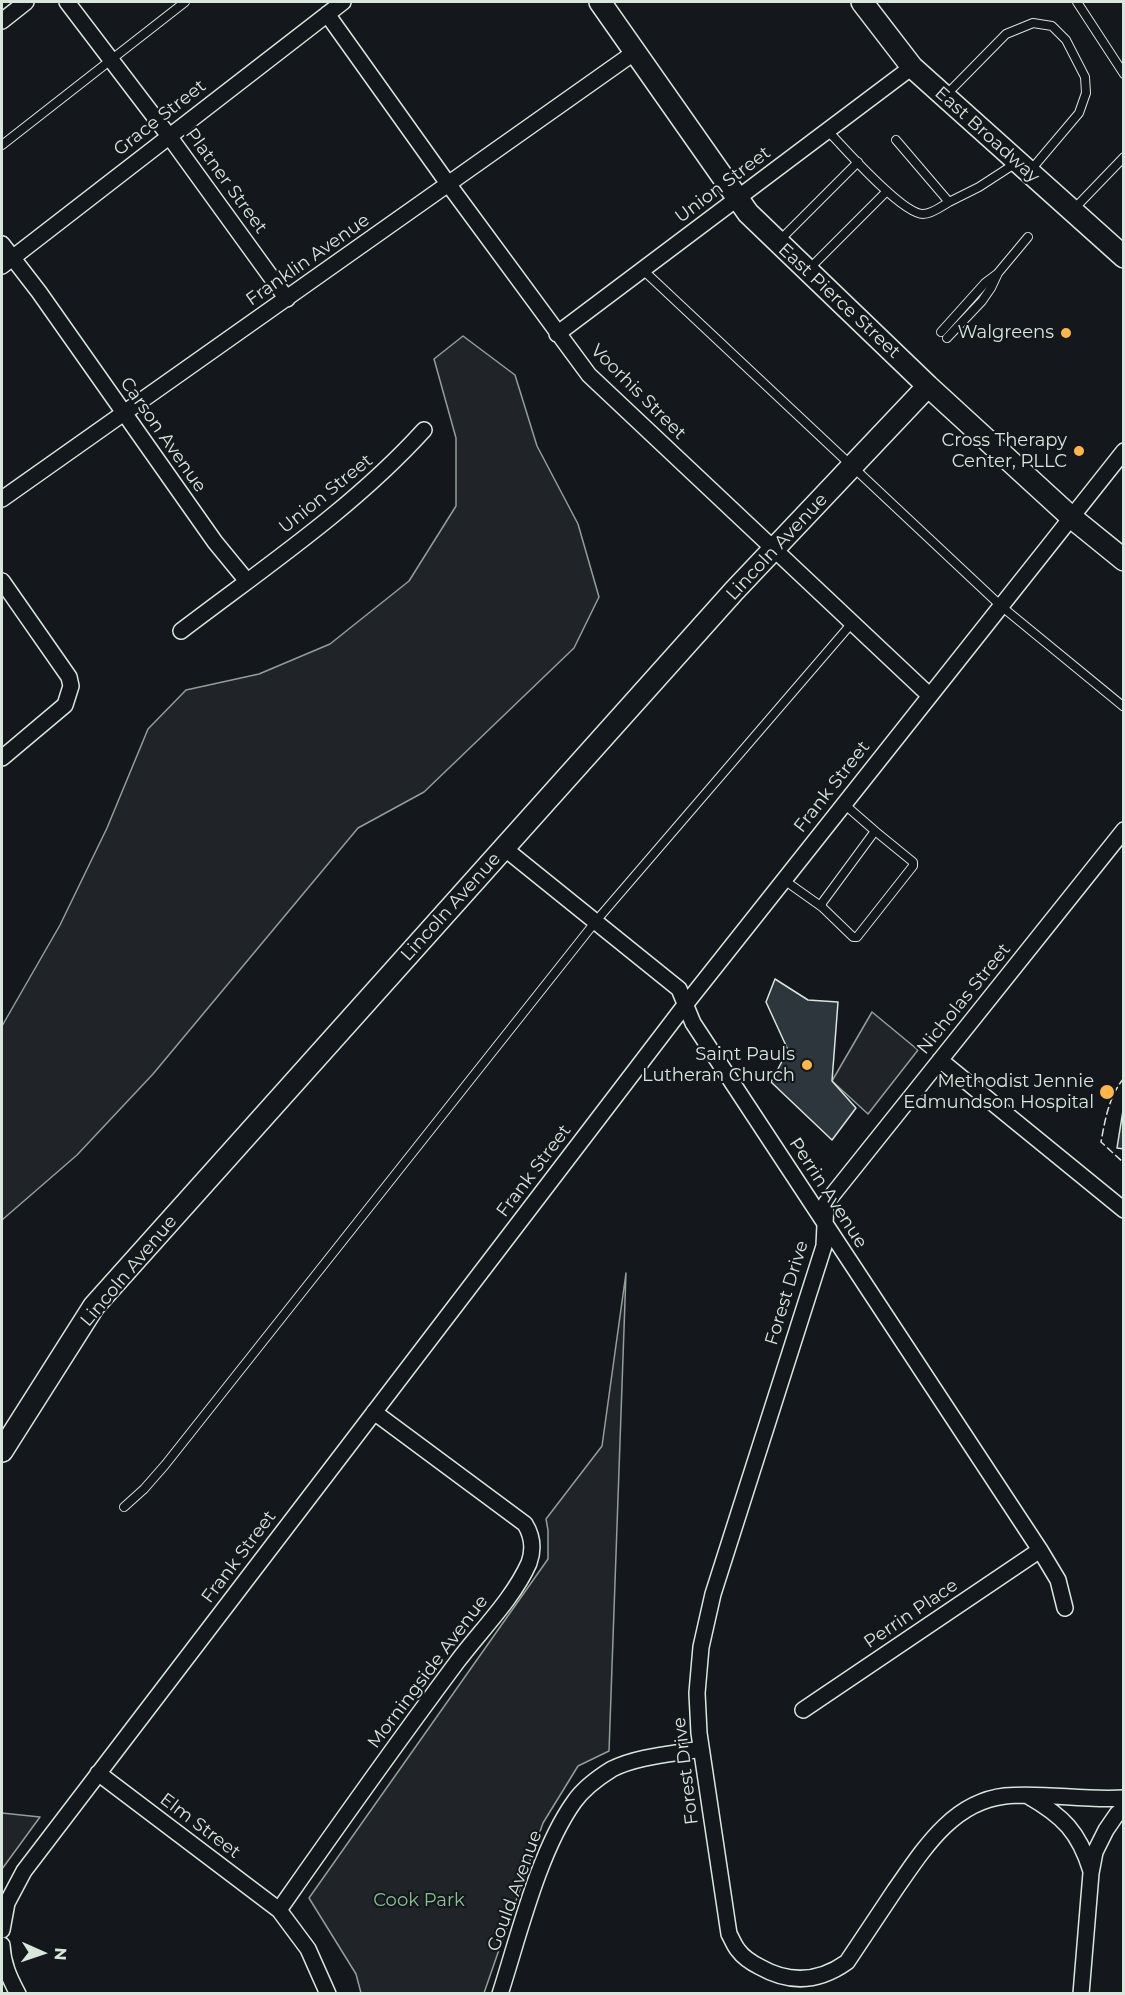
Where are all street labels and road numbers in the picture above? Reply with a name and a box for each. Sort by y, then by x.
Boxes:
street label: Grace Street [110,75,210,161]
street label: East Broadway [930,82,1044,188]
street label: Platner Street [181,124,271,238]
street label: Union Street [671,142,775,228]
street label: Franklin Avenue [242,209,374,311]
street label: East Pierce Street [774,239,904,363]
street label: Voorhis Street [586,340,690,444]
street label: Carson Avenue [115,373,211,497]
street label: Union Street [275,450,377,538]
street label: Lincoln Avenue [722,489,832,605]
street label: Frank Street [790,737,874,837]
street label: Lincoln Avenue [397,848,505,966]
street label: Nicholas Street [913,939,1015,1059]
street label: Frank Street [492,1120,576,1222]
street label: Perrin Avenue [784,1134,872,1252]
street label: Lincoln Avenue [76,1211,182,1331]
street label: Forest Drive [761,1238,813,1348]
street label: Frank Street [197,1506,281,1608]
street label: Perrin Place [860,1575,962,1653]
street label: Morningside Avenue [363,1591,493,1753]
street label: Forest Drive [669,1716,703,1826]
street label: Elm Street [156,1789,244,1863]
street label: Gould Avenue [483,1828,547,1954]

